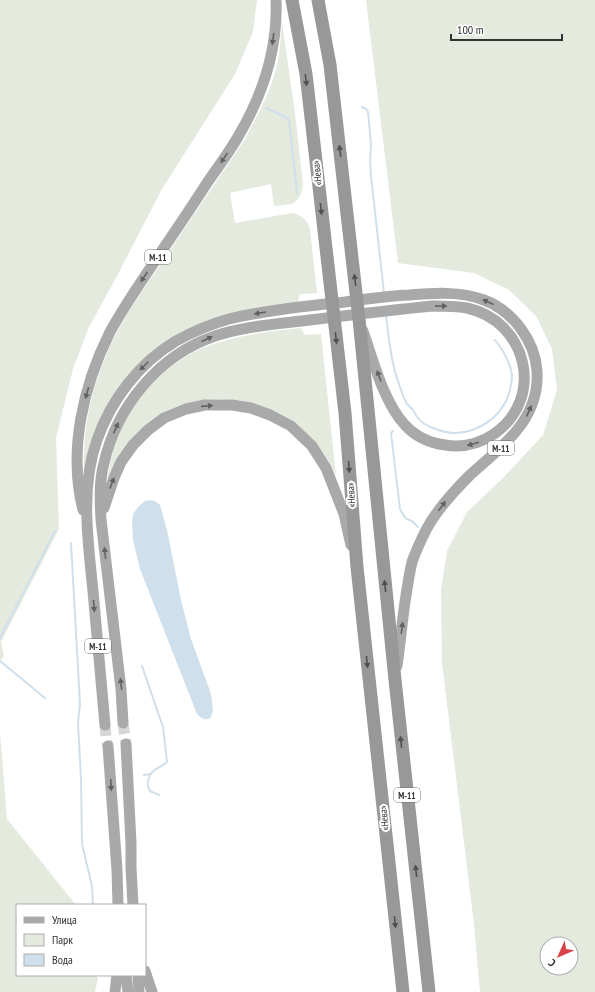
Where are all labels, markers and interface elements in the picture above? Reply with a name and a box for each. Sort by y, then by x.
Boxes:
scale bar [451,16,562,42]
text: 100 m [457,22,484,37]
one-way arrow [270,33,277,45]
one-way arrow [303,74,309,86]
one-way arrow [337,145,343,157]
one-way arrow [220,152,228,163]
street label: «Нева» [309,160,325,186]
one-way arrow [318,203,325,215]
road number: М-11 [145,250,171,264]
one-way arrow [140,272,148,283]
one-way arrow [352,274,358,286]
one-way arrow [483,299,494,305]
one-way arrow [435,303,448,309]
one-way arrow [254,310,266,316]
one-way arrow [333,332,339,344]
one-way arrow [201,336,213,342]
one-way arrow [139,361,149,371]
one-way arrow [376,370,382,382]
one-way arrow [84,387,90,399]
one-way arrow [201,402,213,409]
one-way arrow [526,406,532,417]
one-way arrow [113,422,119,433]
one-way arrow [466,441,478,447]
road number: М-11 [488,441,514,455]
one-way arrow [346,461,352,473]
one-way arrow [110,476,116,488]
street label: «Нева» [344,482,358,508]
one-way arrow [438,501,446,512]
one-way arrow [102,547,108,559]
one-way arrow [382,580,388,592]
one-way arrow [91,600,98,612]
one-way arrow [399,622,405,634]
road number: М-11 [85,639,111,653]
one-way arrow [364,656,370,668]
one-way arrow [117,678,124,691]
one-way arrow [398,736,405,748]
one-way arrow [107,779,114,791]
road number: М-11 [394,788,420,802]
street label: «Нева» [376,805,392,831]
one-way arrow [412,865,419,877]
legend [16,904,146,976]
text: Улица [52,912,77,927]
one-way arrow [392,916,398,928]
text: Парк [52,932,73,947]
north arrow [539,936,579,976]
text: Вода [52,952,73,967]
text: С [545,956,559,970]

